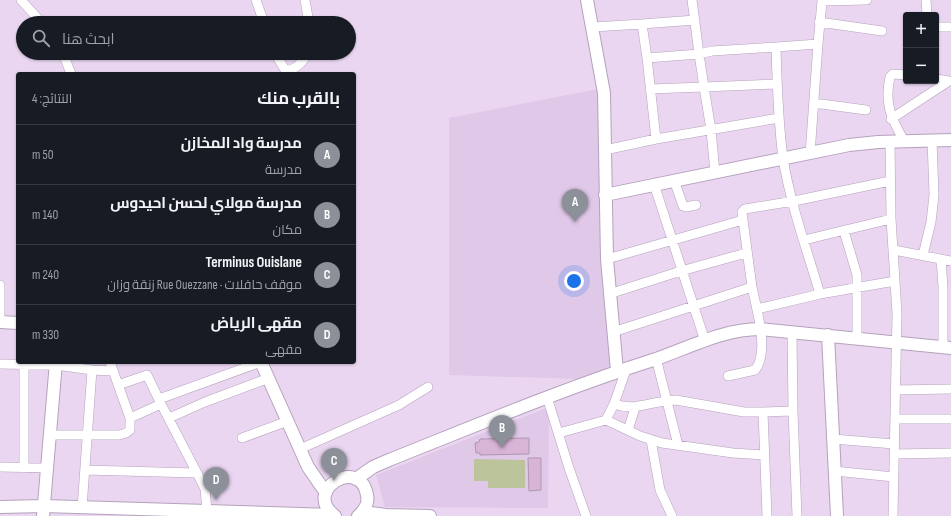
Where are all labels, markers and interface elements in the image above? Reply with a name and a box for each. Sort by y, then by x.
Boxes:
map controls [903,12,939,84]
button: + [903,12,939,48]
search box [16,16,356,60]
icon: search [30,27,52,49]
text: ابحث هنا [62,30,115,49]
button: − [903,48,939,84]
text: بالقرب منك [257,89,340,109]
text: النتائج: 4 [32,91,72,107]
text: مدرسة واد المخازن [181,134,302,153]
text: 50 m [32,147,53,163]
text: A [324,147,330,163]
text: مدرسة [265,162,302,178]
pin: A [562,189,588,222]
text: مدرسة مولاي لحسن احيدوس [110,194,302,213]
text: 140 m [32,207,58,223]
text: B [324,207,330,223]
text: مكان [273,222,302,238]
text: Terminus Ouislane [206,253,302,272]
text: 240 m [32,267,59,283]
text: C [324,267,330,283]
your location [564,271,584,291]
text: موقف حافلات · Rue Ouezzane زنقة وزان [107,277,302,293]
text: مقهى الرياض [211,314,302,333]
text: 330 m [32,327,59,343]
text: D [324,327,330,343]
text: مقهى [265,342,302,358]
pin: B [489,415,515,448]
pin: C [321,448,347,481]
pin: D [203,467,229,500]

